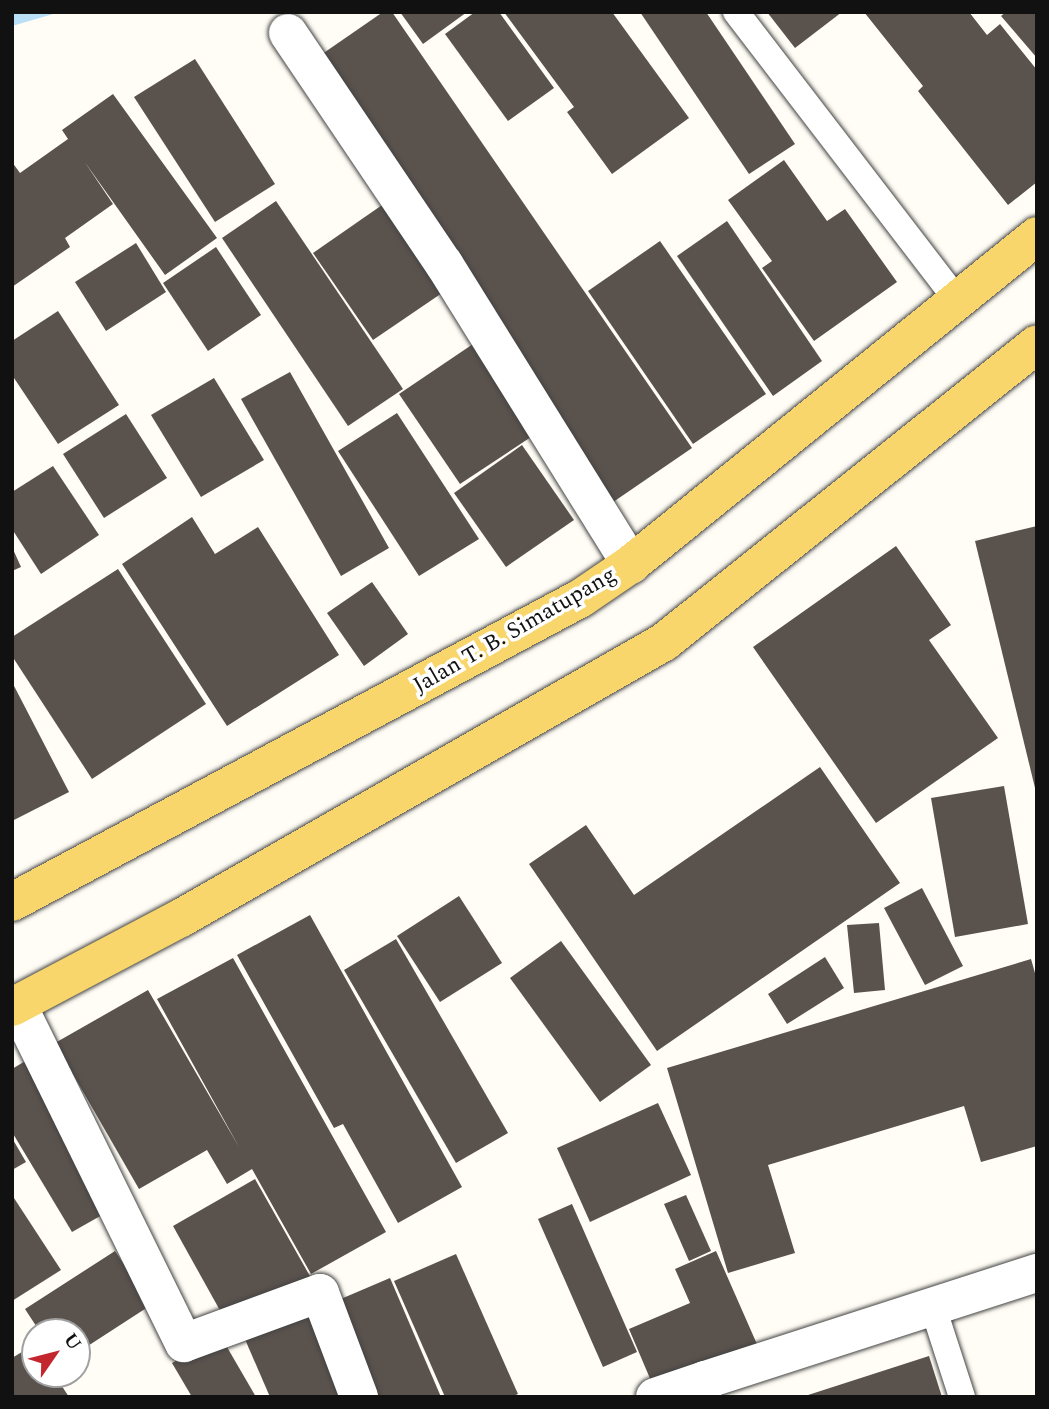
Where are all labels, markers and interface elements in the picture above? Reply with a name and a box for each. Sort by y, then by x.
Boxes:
street label: Jalan T. B. Simatupang [409,562,621,700]
north arrow [21,1318,91,1388]
text: U [56,1327,88,1357]

